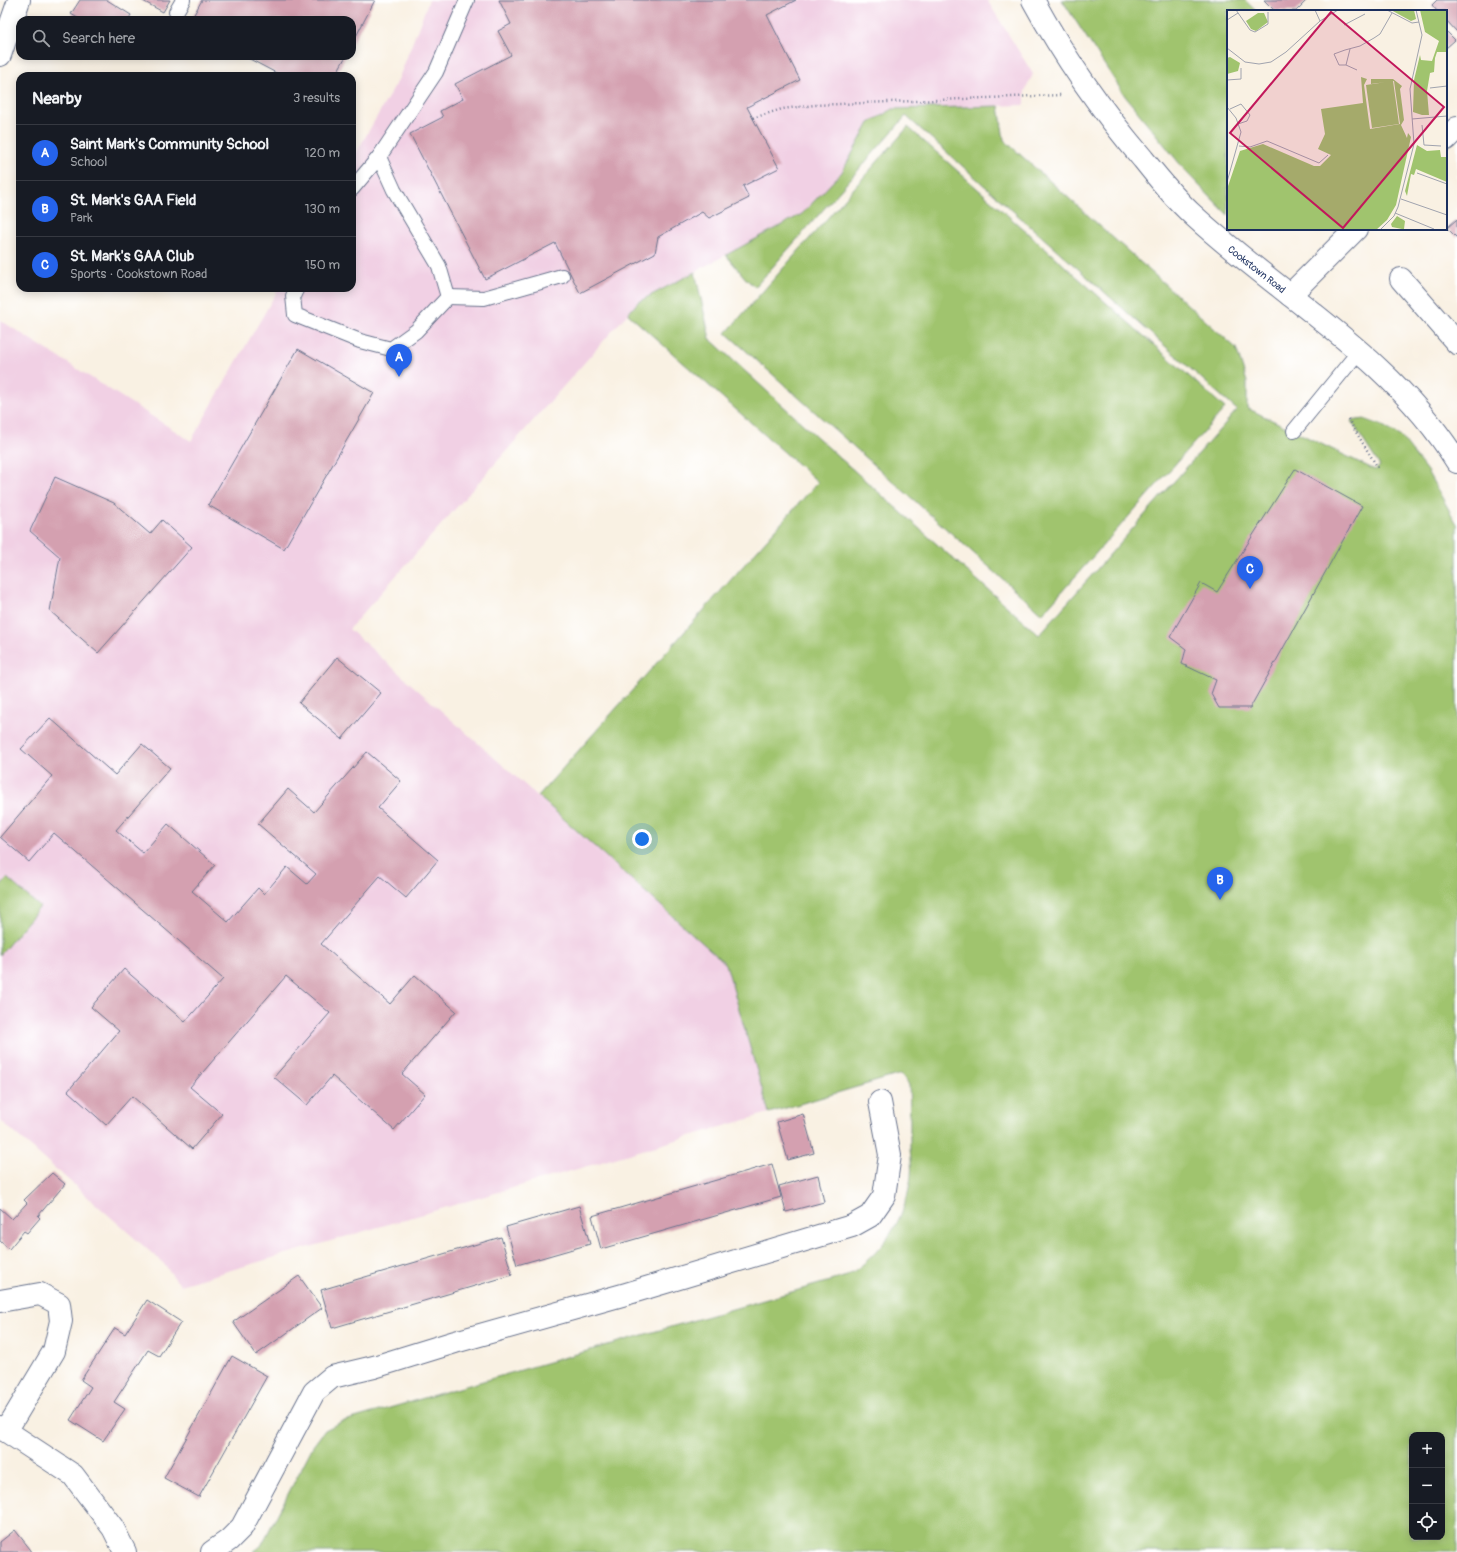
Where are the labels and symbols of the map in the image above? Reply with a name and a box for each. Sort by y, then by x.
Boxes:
inset map [1227,10,1447,230]
street label: Cookstown Road [1225,243,1288,296]
pin: A [386,344,412,377]
pin: C [1237,556,1263,589]
your location [632,829,652,849]
pin: B [1207,867,1233,900]

